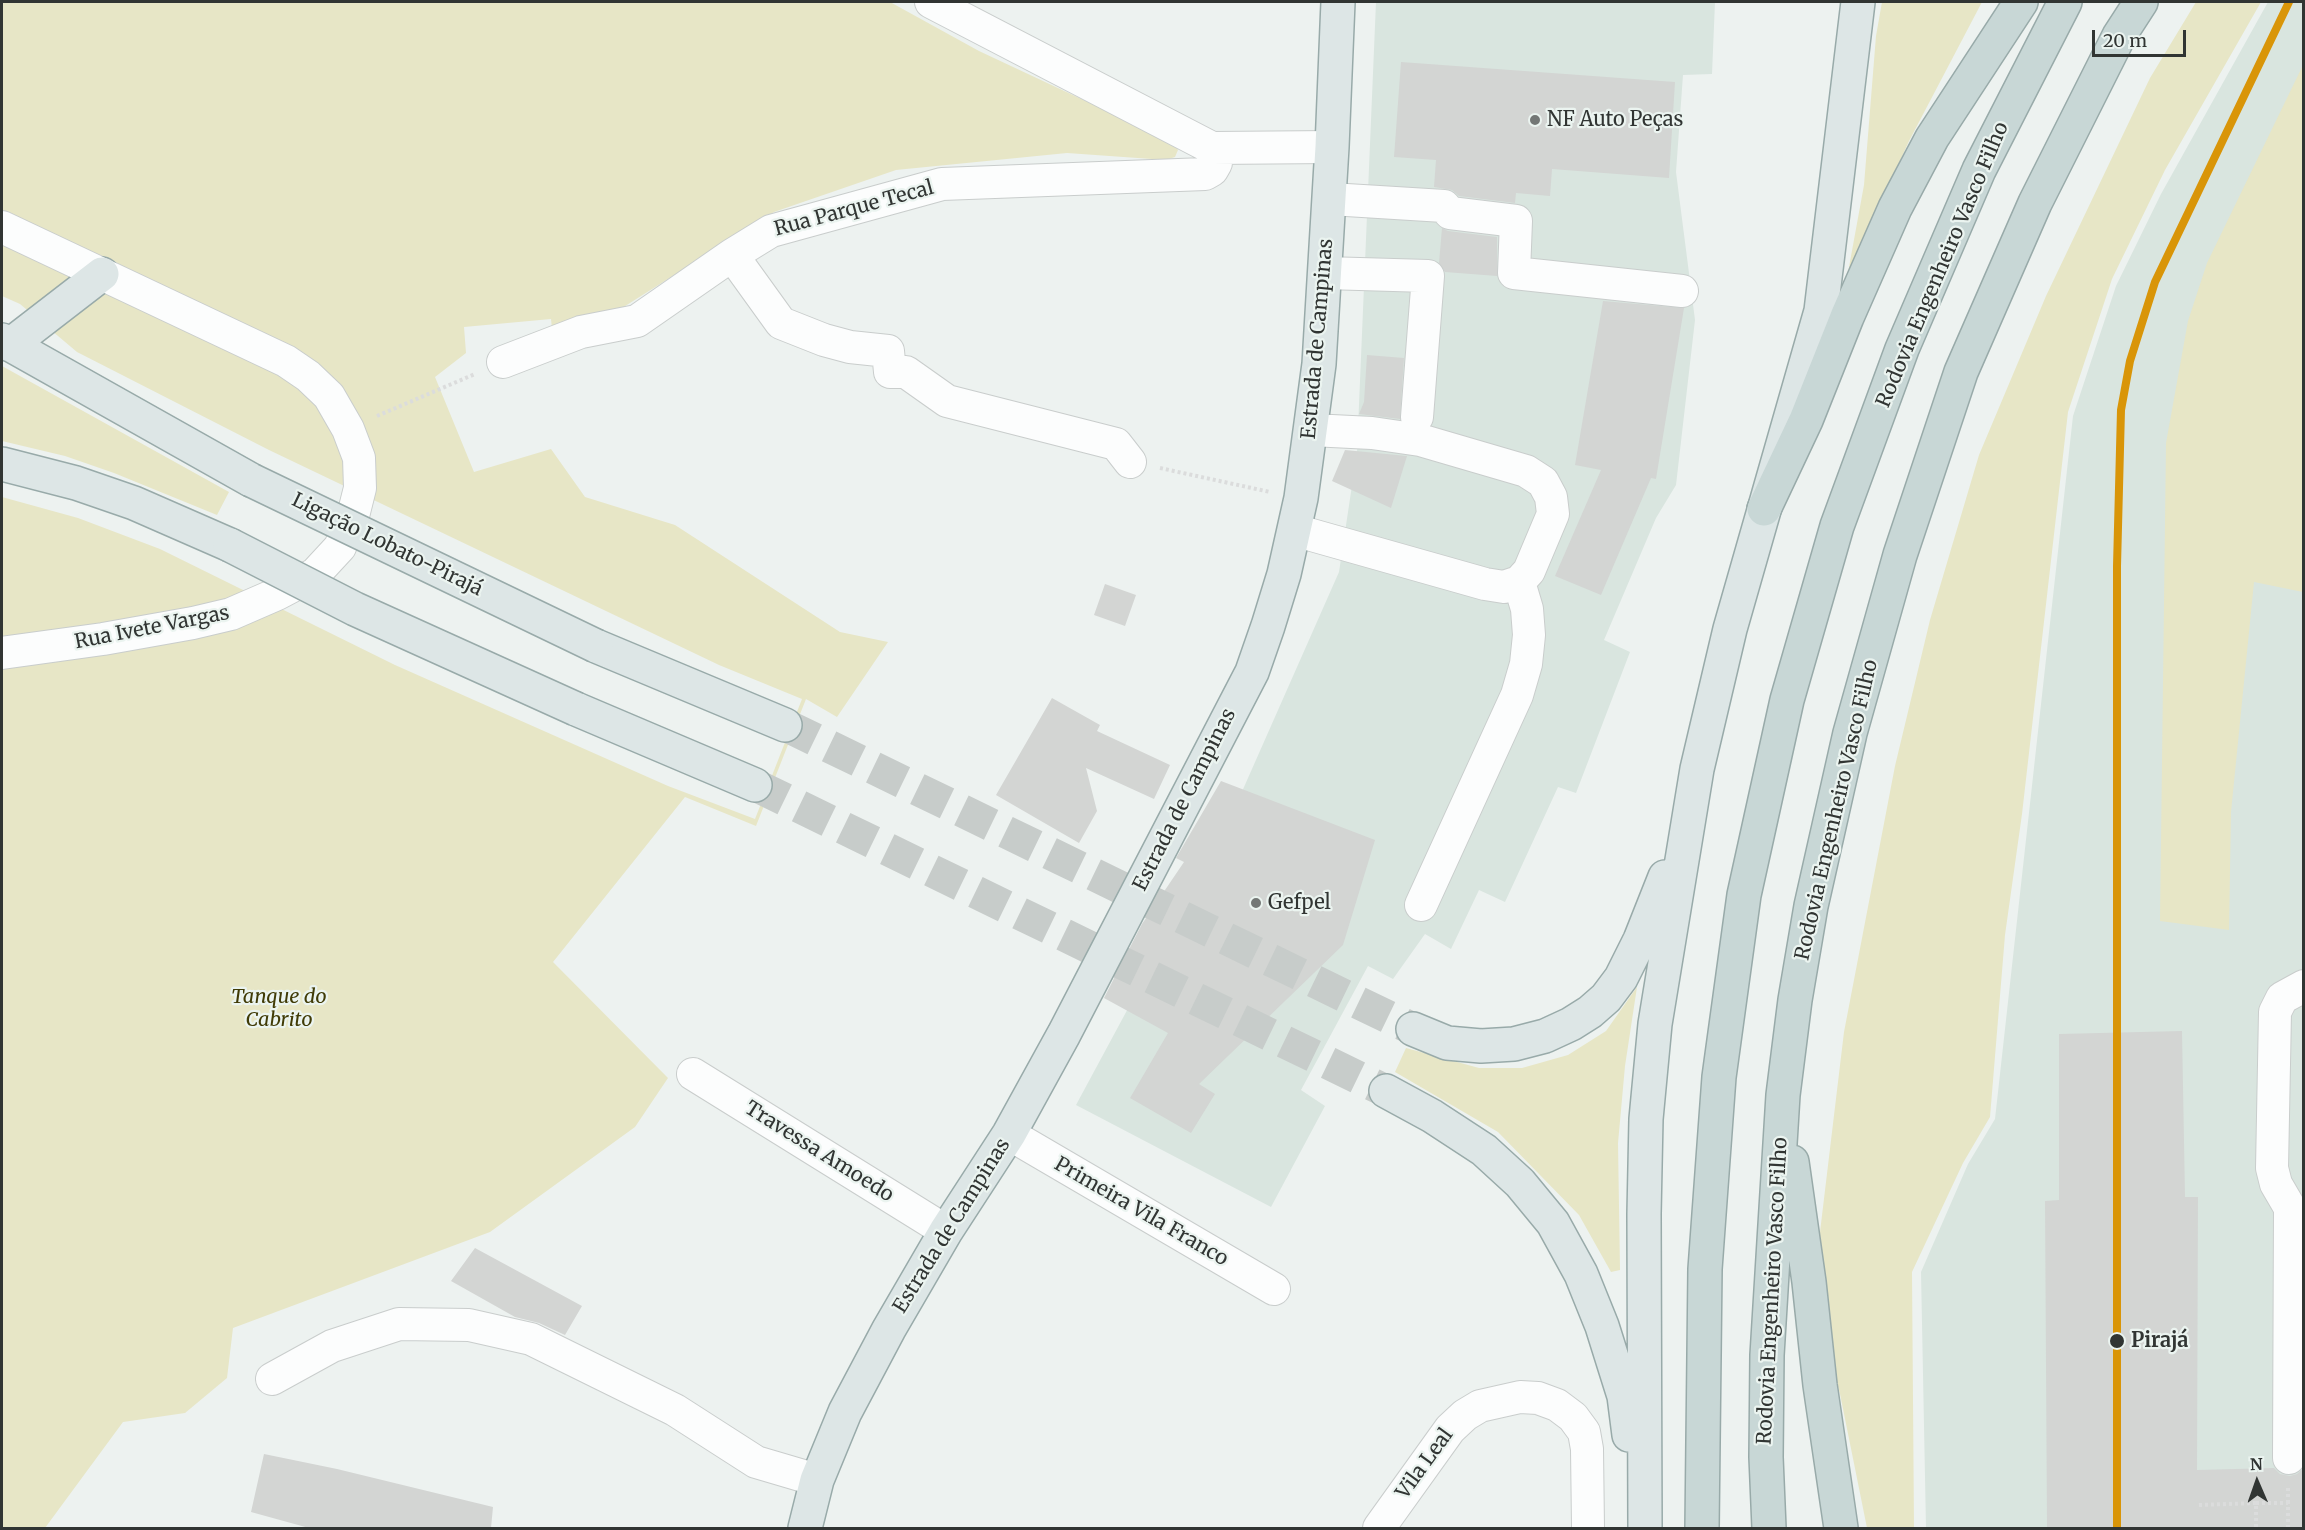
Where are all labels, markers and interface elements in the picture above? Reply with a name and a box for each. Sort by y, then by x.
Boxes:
scale bar [2095,18,2190,56]
text: 20 m [2103,29,2147,52]
place label: NF Auto Peças [1547,108,1683,132]
marker: NF Auto Peças [1528,113,1542,127]
street label: Rodovia Engenheiro Vasco Filho [1872,119,2014,411]
street label: Rua Parque Tecal [772,176,936,242]
street label: Estrada de Campinas [1297,238,1339,440]
street label: Ligação Lobato-Pirajá [288,488,486,602]
street label: Rua Ivete Vargas [73,601,231,655]
street label: Rodovia Engenheiro Vasco Filho [1791,657,1883,963]
street label: Estrada de Campinas [1129,705,1241,895]
place label: Gefpel [1268,891,1331,915]
marker: Gefpel [1249,896,1263,910]
park label: Tanque do Cabrito [231,985,327,1032]
street label: Travessa Amoedo [740,1097,898,1207]
street label: Estrada de Campinas [888,1134,1016,1318]
street label: Rodovia Engenheiro Vasco Filho [1753,1137,1793,1445]
street label: Primeira Vila Franco [1050,1152,1232,1272]
place label: Pirajá [2131,1329,2189,1353]
marker: Pirajá [2108,1332,2126,1350]
street label: Vila Leal [1391,1424,1459,1504]
north arrow [2227,1452,2287,1512]
text: N [2250,1454,2263,1474]

